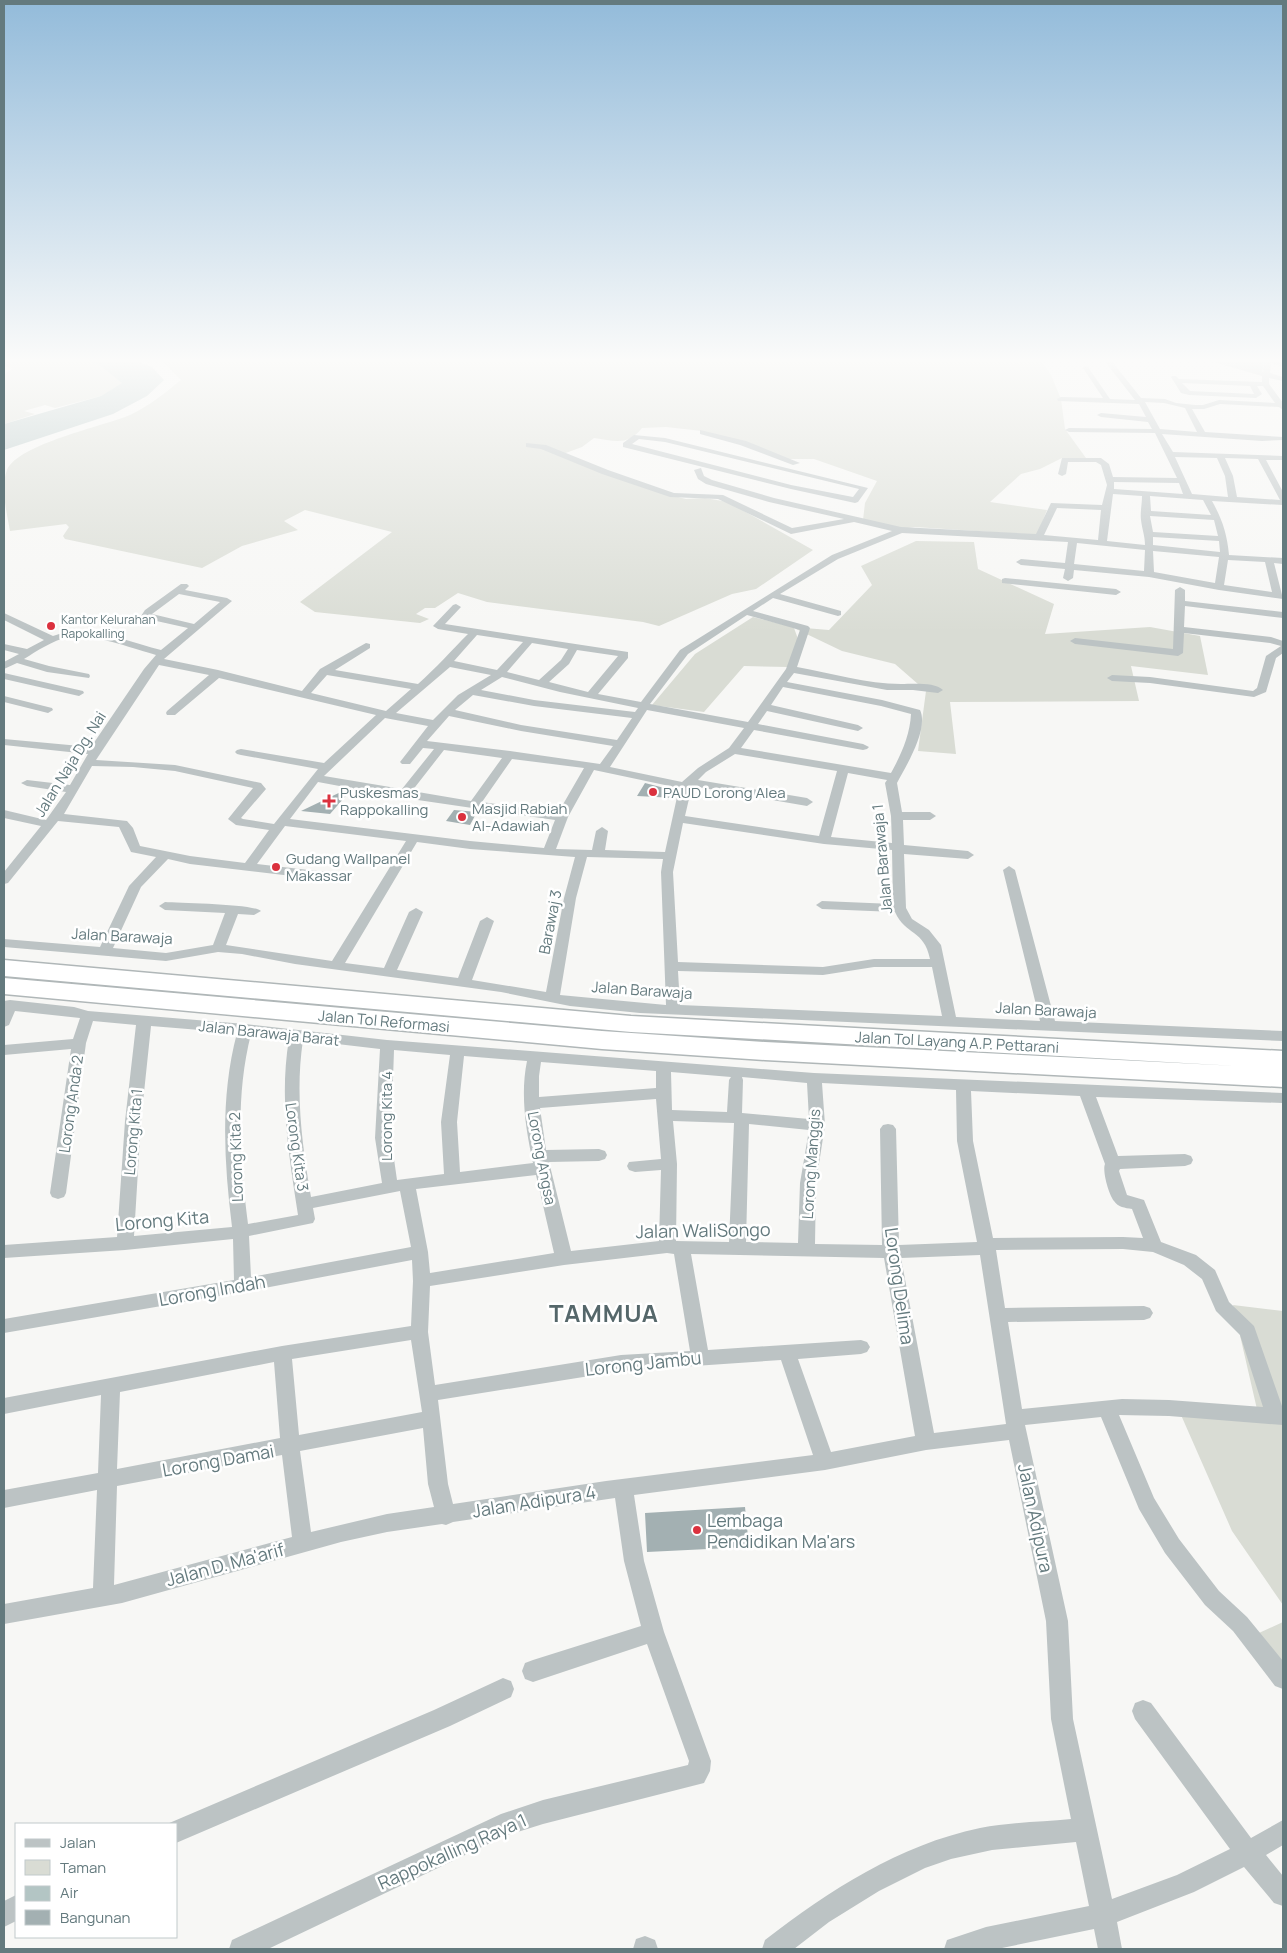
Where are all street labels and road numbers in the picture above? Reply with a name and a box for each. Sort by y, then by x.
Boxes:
street label: Jalan Naja Dg. Nai [29,707,111,821]
street label: Jalan Barawaja 1 [867,803,897,915]
street label: Barawaj 3 [533,888,567,956]
street label: Jalan Barawaja [71,923,173,949]
street label: Jalan Barawaja [591,976,693,1004]
street label: Jalan Barawaja [995,997,1097,1023]
street label: Jalan Tol Reformasi [317,1005,451,1037]
street label: Jalan Barawaja Barat [198,1015,340,1051]
street label: Jalan Tol Layang A.P. Pettarani [854,1026,1060,1058]
street label: Lorong Anda 2 [54,1054,88,1154]
street label: Lorong Kita 4 [376,1071,397,1161]
street label: Lorong Kita 1 [119,1088,147,1176]
street label: Lorong Kita 3 [280,1101,314,1193]
street label: Lorong Manggis [797,1108,825,1220]
street label: Lorong Angsa [523,1109,561,1207]
street label: Lorong Kita 2 [224,1112,248,1202]
street label: Lorong Kita [114,1204,210,1236]
street label: Jalan WaliSongo [635,1217,771,1243]
street label: Lorong Delima [880,1226,920,1346]
street label: Lorong Indah [157,1269,267,1311]
street label: Lorong Jambu [584,1345,702,1381]
street label: Lorong Damai [160,1438,276,1482]
street label: Jalan Adipura [1013,1461,1059,1575]
street label: Jalan Adipura 4 [470,1479,598,1523]
street label: Jalan D. Ma'arif [163,1537,287,1591]
street label: Rappokalling Raya 1 [374,1807,530,1895]

